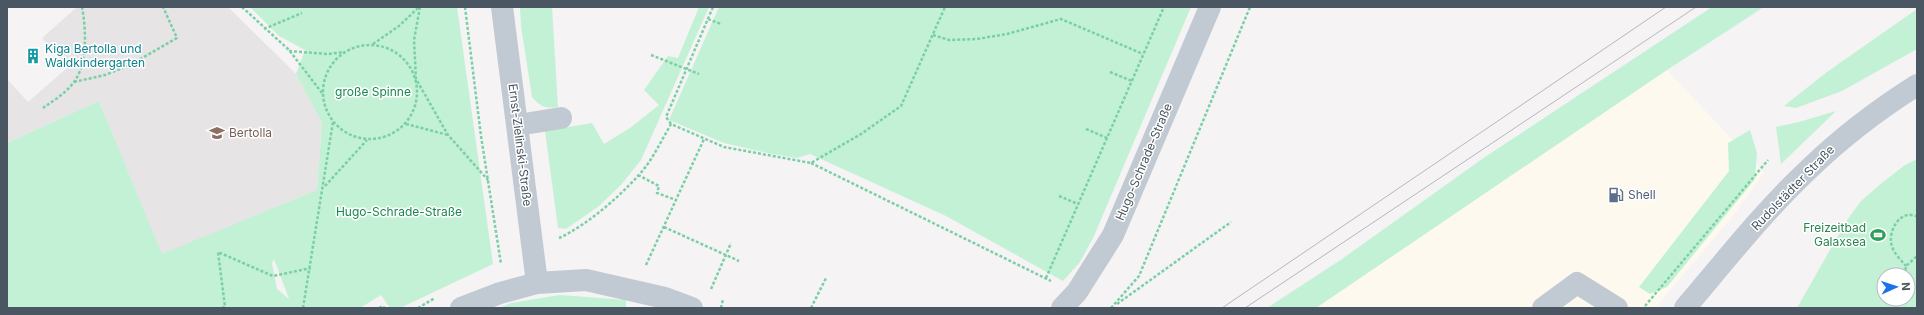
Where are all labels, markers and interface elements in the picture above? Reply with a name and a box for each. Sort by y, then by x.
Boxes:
place label: Kiga Bertolla und Waldkindergarten [45,41,145,70]
building icon: Kiga Bertolla und Waldkindergarten [24,47,42,65]
street label: Ernst-Zielinski-Straße [506,83,535,207]
park label: große Spinne [335,84,411,99]
street label: Hugo-Schrade-Straße [1112,101,1175,223]
school or university icon: Bertolla [208,124,226,142]
place label: Bertolla [229,125,272,140]
street label: Rudolstädter Straße [1748,142,1837,233]
fuel station icon: Shell [1607,186,1625,204]
place label: Shell [1628,187,1656,202]
park label: Hugo-Schrade-Straße [336,204,462,219]
place label: Freizeitbad Galaxsea [1803,220,1866,249]
sports icon: Freizeitbad Galaxsea [1869,226,1887,244]
north arrow [1876,267,1916,307]
text: N [1899,282,1913,291]

